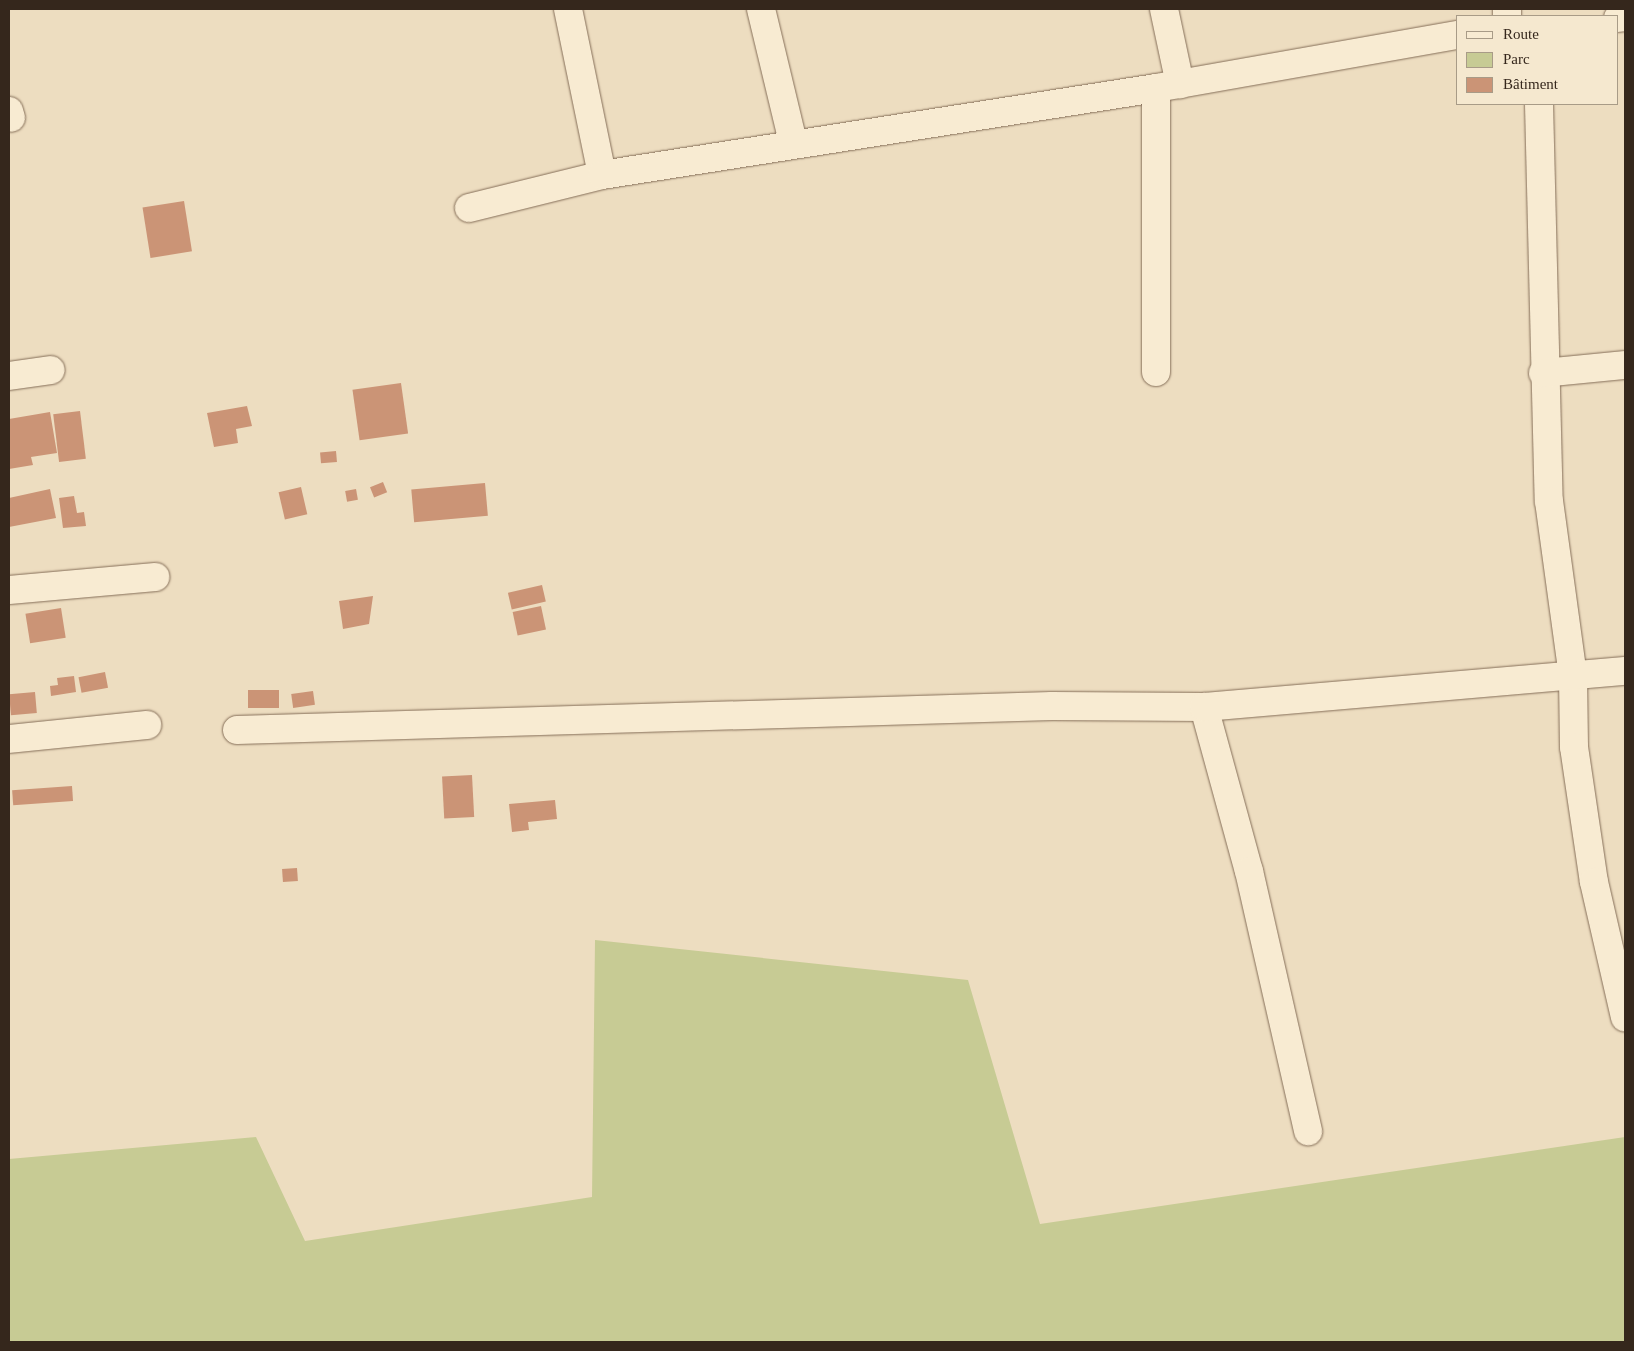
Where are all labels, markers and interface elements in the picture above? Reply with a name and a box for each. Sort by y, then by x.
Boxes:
legend [1456,15,1619,105]
text: Route [1503,26,1539,42]
text: Parc [1503,51,1530,67]
text: Bâtiment [1503,76,1558,92]

